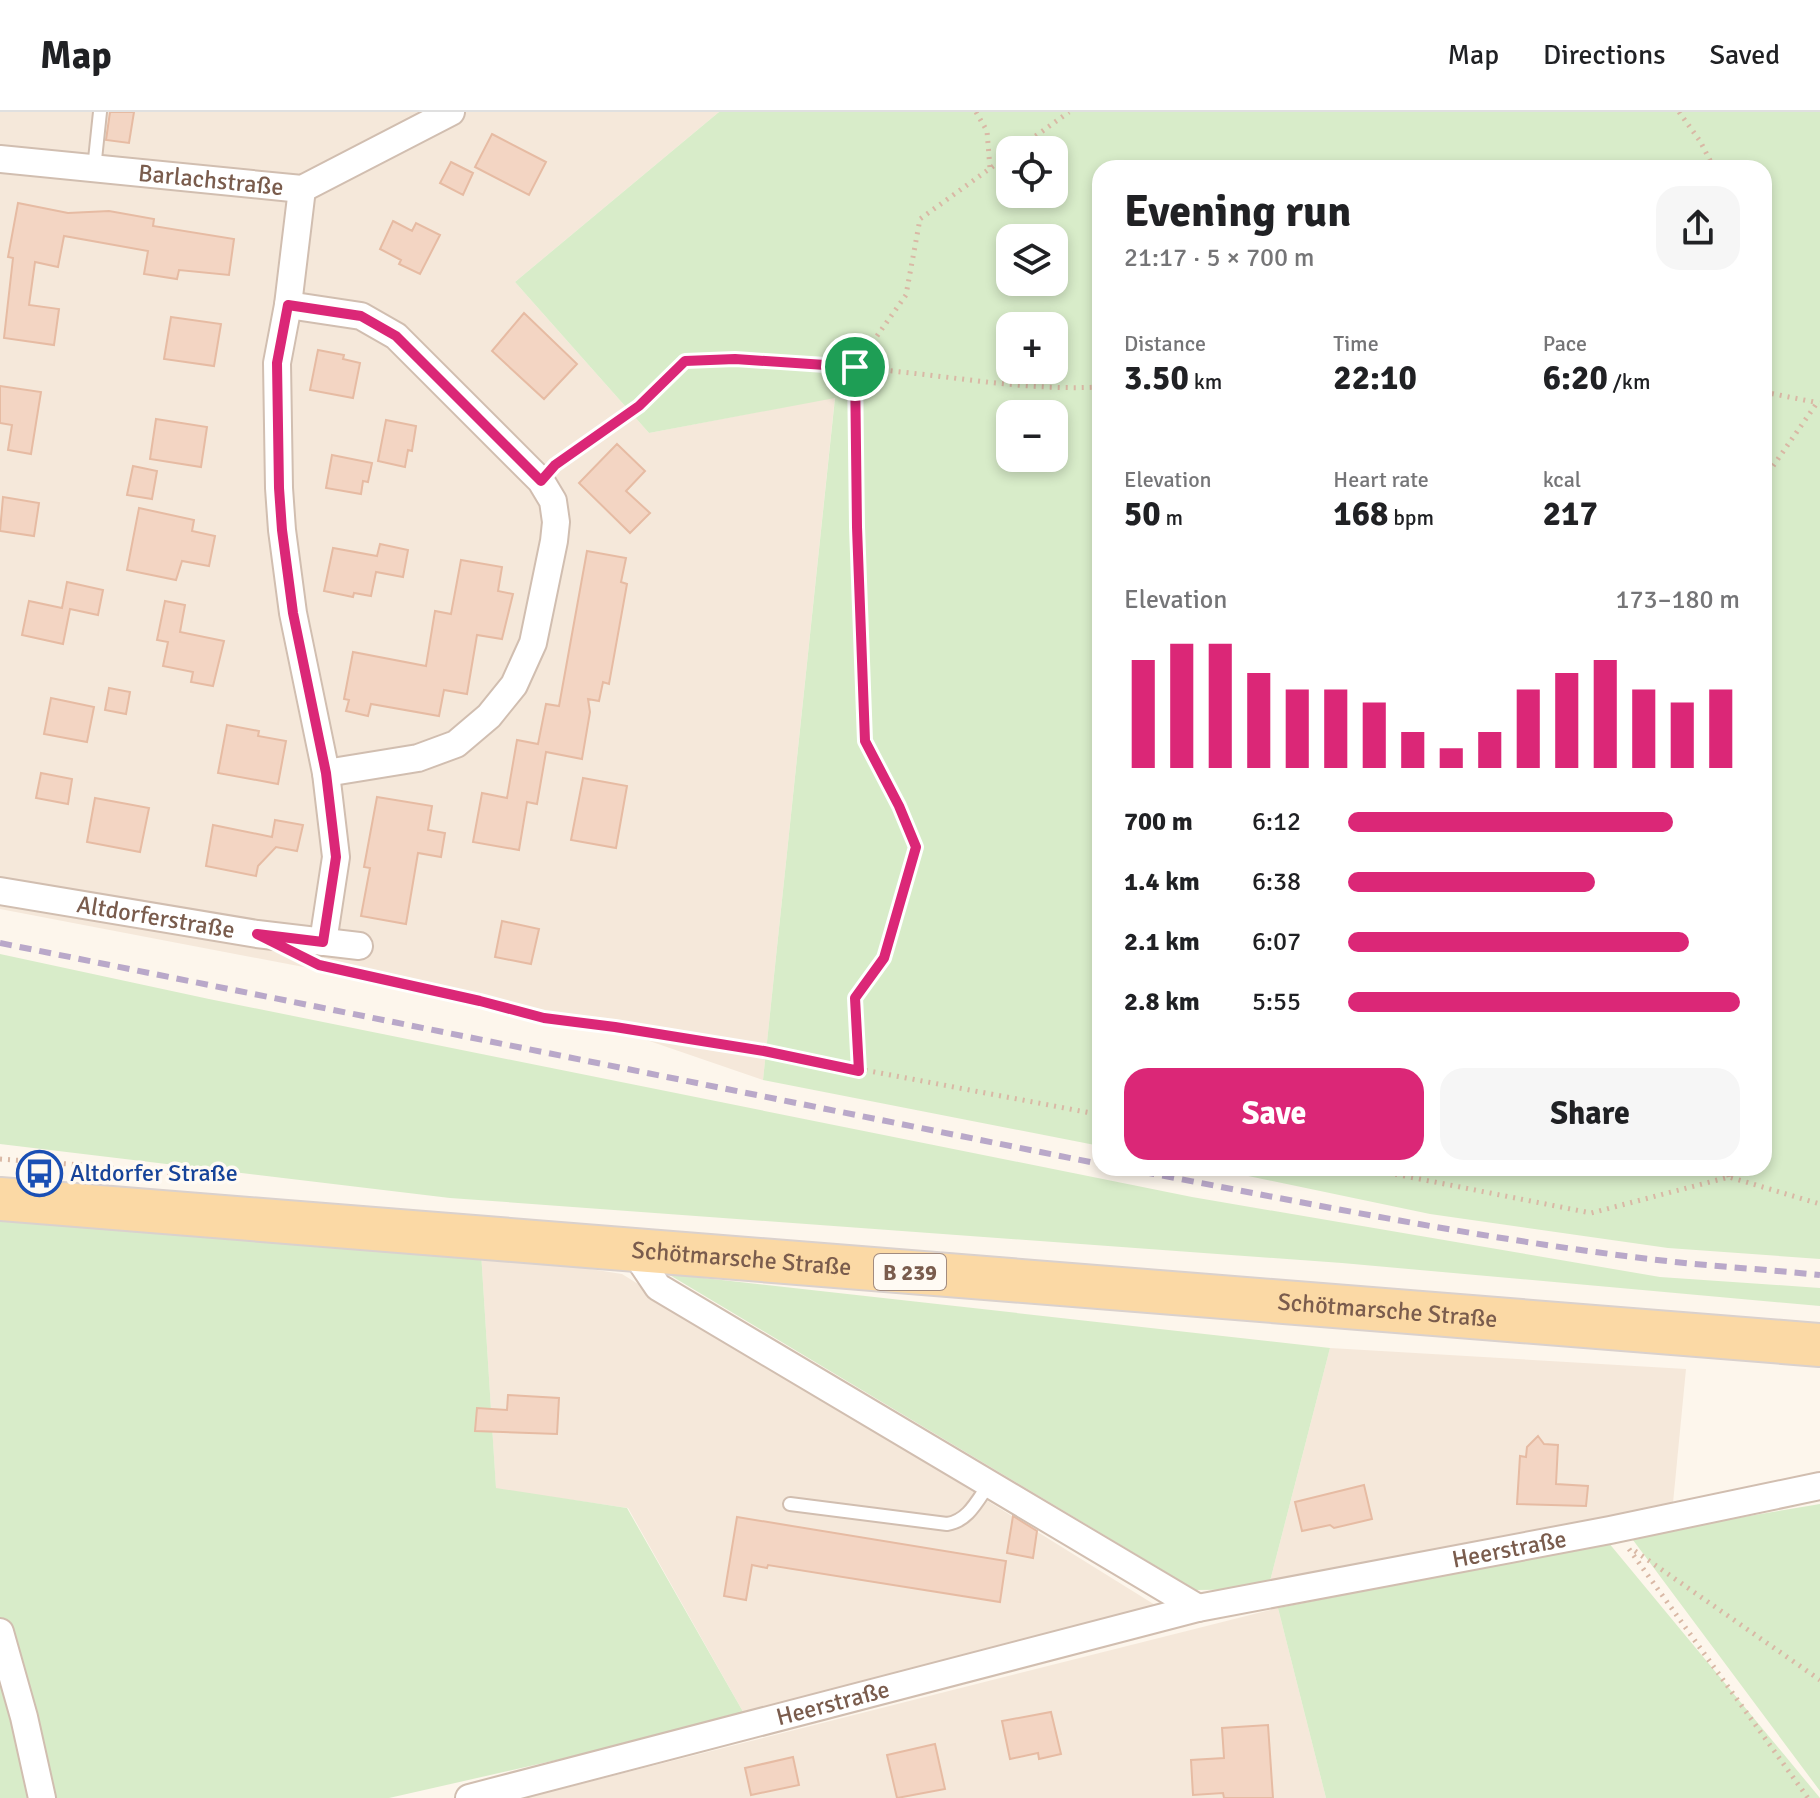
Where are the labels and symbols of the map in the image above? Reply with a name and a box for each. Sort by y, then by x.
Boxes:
street label: Barlachstraße [137,158,285,202]
pin [821,333,889,401]
street label: Altdorferstraße [75,889,237,945]
bus stop icon: Altdorfer Straße [15,1149,63,1197]
place label: Altdorfer Straße [70,1158,238,1188]
street label: Schötmarsche Straße [631,1235,853,1282]
road number: B 239 [874,1254,946,1290]
street label: Schötmarsche Straße [1276,1287,1499,1334]
street label: Heerstraße [1449,1524,1569,1575]
street label: Heerstraße [773,1674,893,1732]

